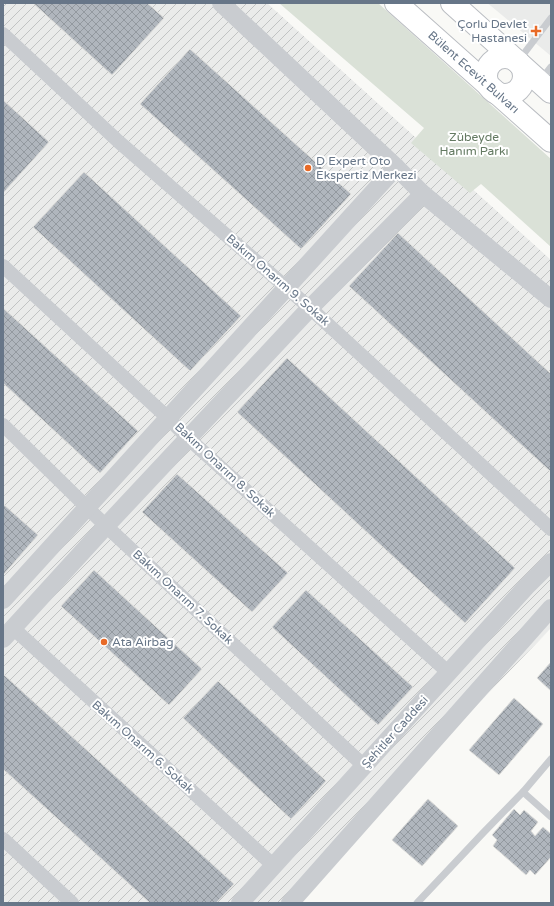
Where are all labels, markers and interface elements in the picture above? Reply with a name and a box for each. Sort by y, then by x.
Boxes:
place label: Çorlu Devlet Hastanesi [457,17,527,45]
marker: Çorlu Devlet Hastanesi [530,25,542,37]
street label: Bülent Ecevit Bulvarı [425,28,522,116]
park label: Zübeyde Hanım Parkı [440,130,508,158]
place label: D Expert Oto Ekspertiz Merkezi [316,154,417,182]
marker: D Expert Oto Ekspertiz Merkezi [303,163,313,173]
street label: Bakım Onarım 9. Sokak [223,231,333,329]
street label: Bakım Onarım 8. Sokak [172,420,278,521]
street label: Bakım Onarım 7. Sokak [130,547,236,647]
place label: Ata Airbag [112,635,173,649]
marker: Ata Airbag [99,637,109,647]
street label: Şehitler Caddesi [359,693,431,771]
street label: Bakım Onarım 6. Sokak [89,698,197,797]

